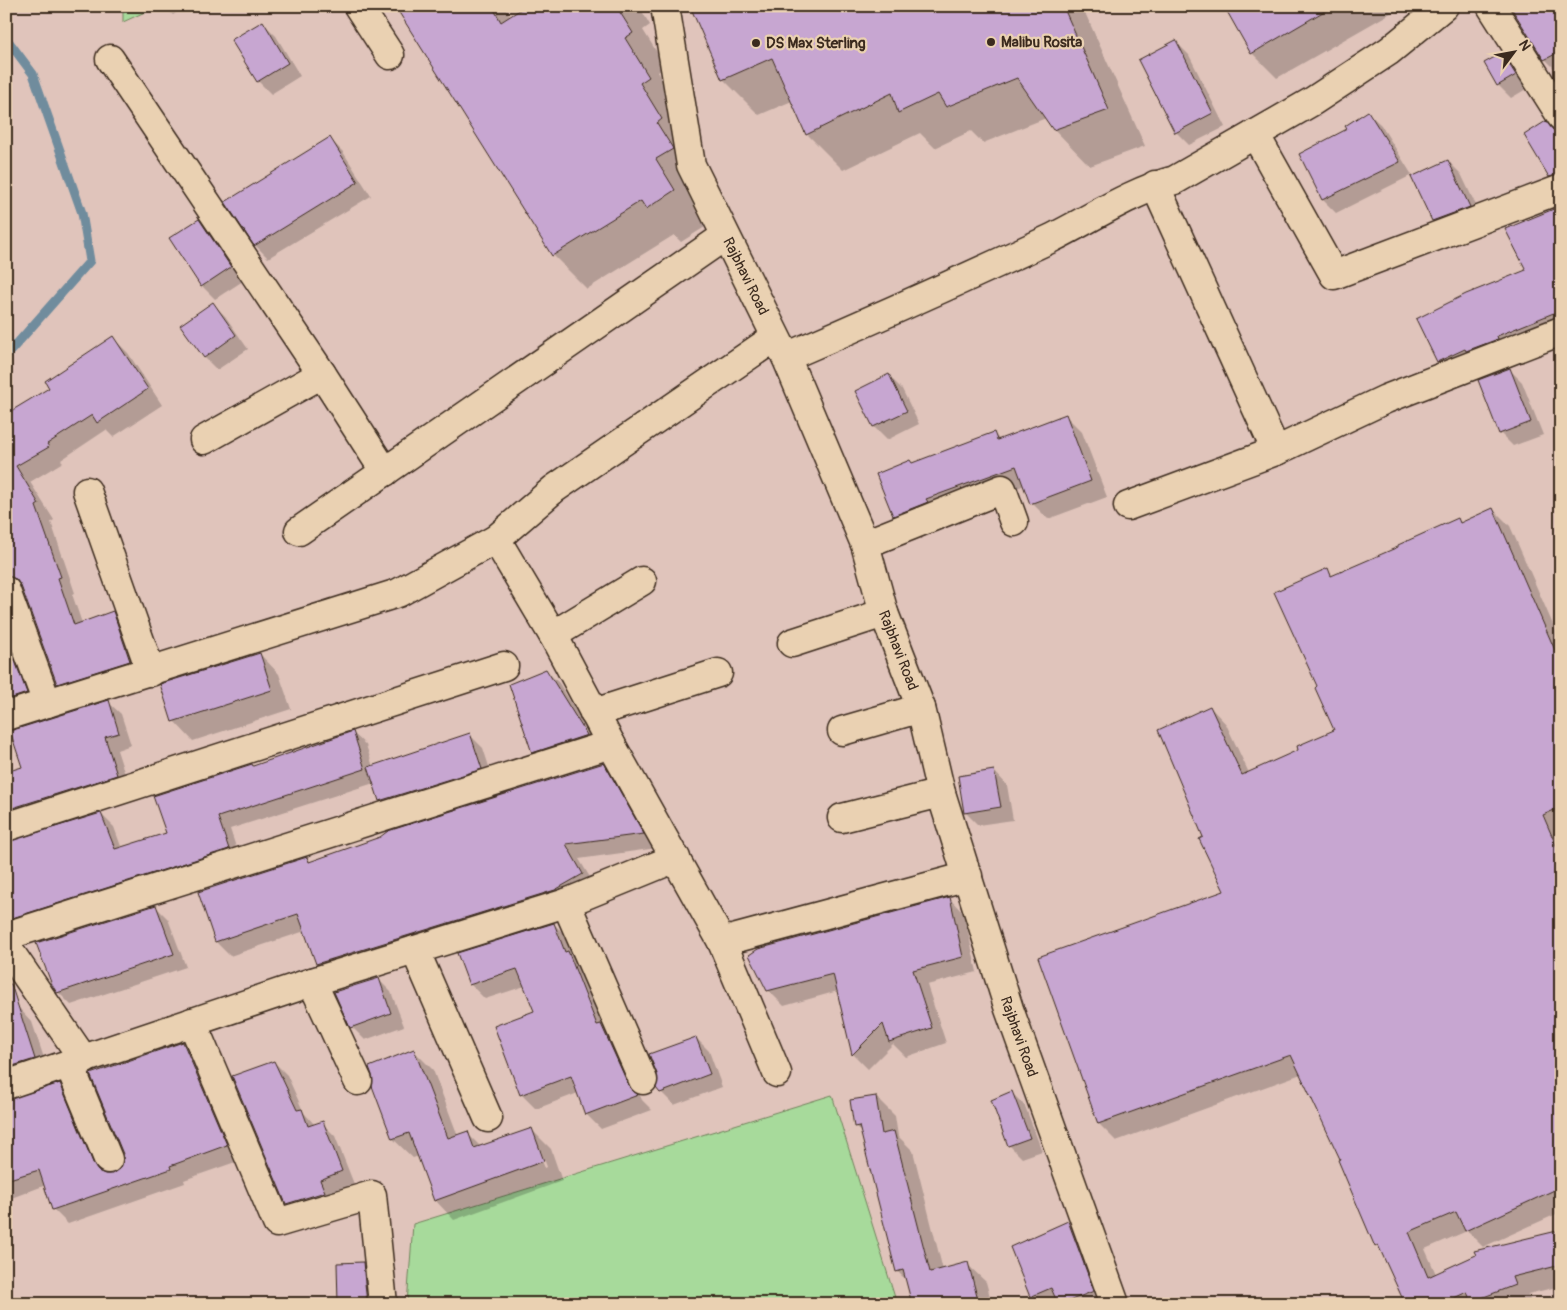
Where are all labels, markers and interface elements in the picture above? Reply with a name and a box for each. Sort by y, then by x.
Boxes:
north arrow [1490,28,1540,78]
place label: Malibu Rosita [1001,33,1082,52]
place label: DS Max Sterling [766,34,866,53]
marker: Malibu Rosita [985,36,997,48]
marker: DS Max Sterling [750,37,762,49]
text: N [1515,37,1534,54]
street label: Rajbhavi Road [719,234,773,318]
street label: Rajbhavi Road [874,608,923,693]
street label: Rajbhavi Road [996,994,1042,1080]

